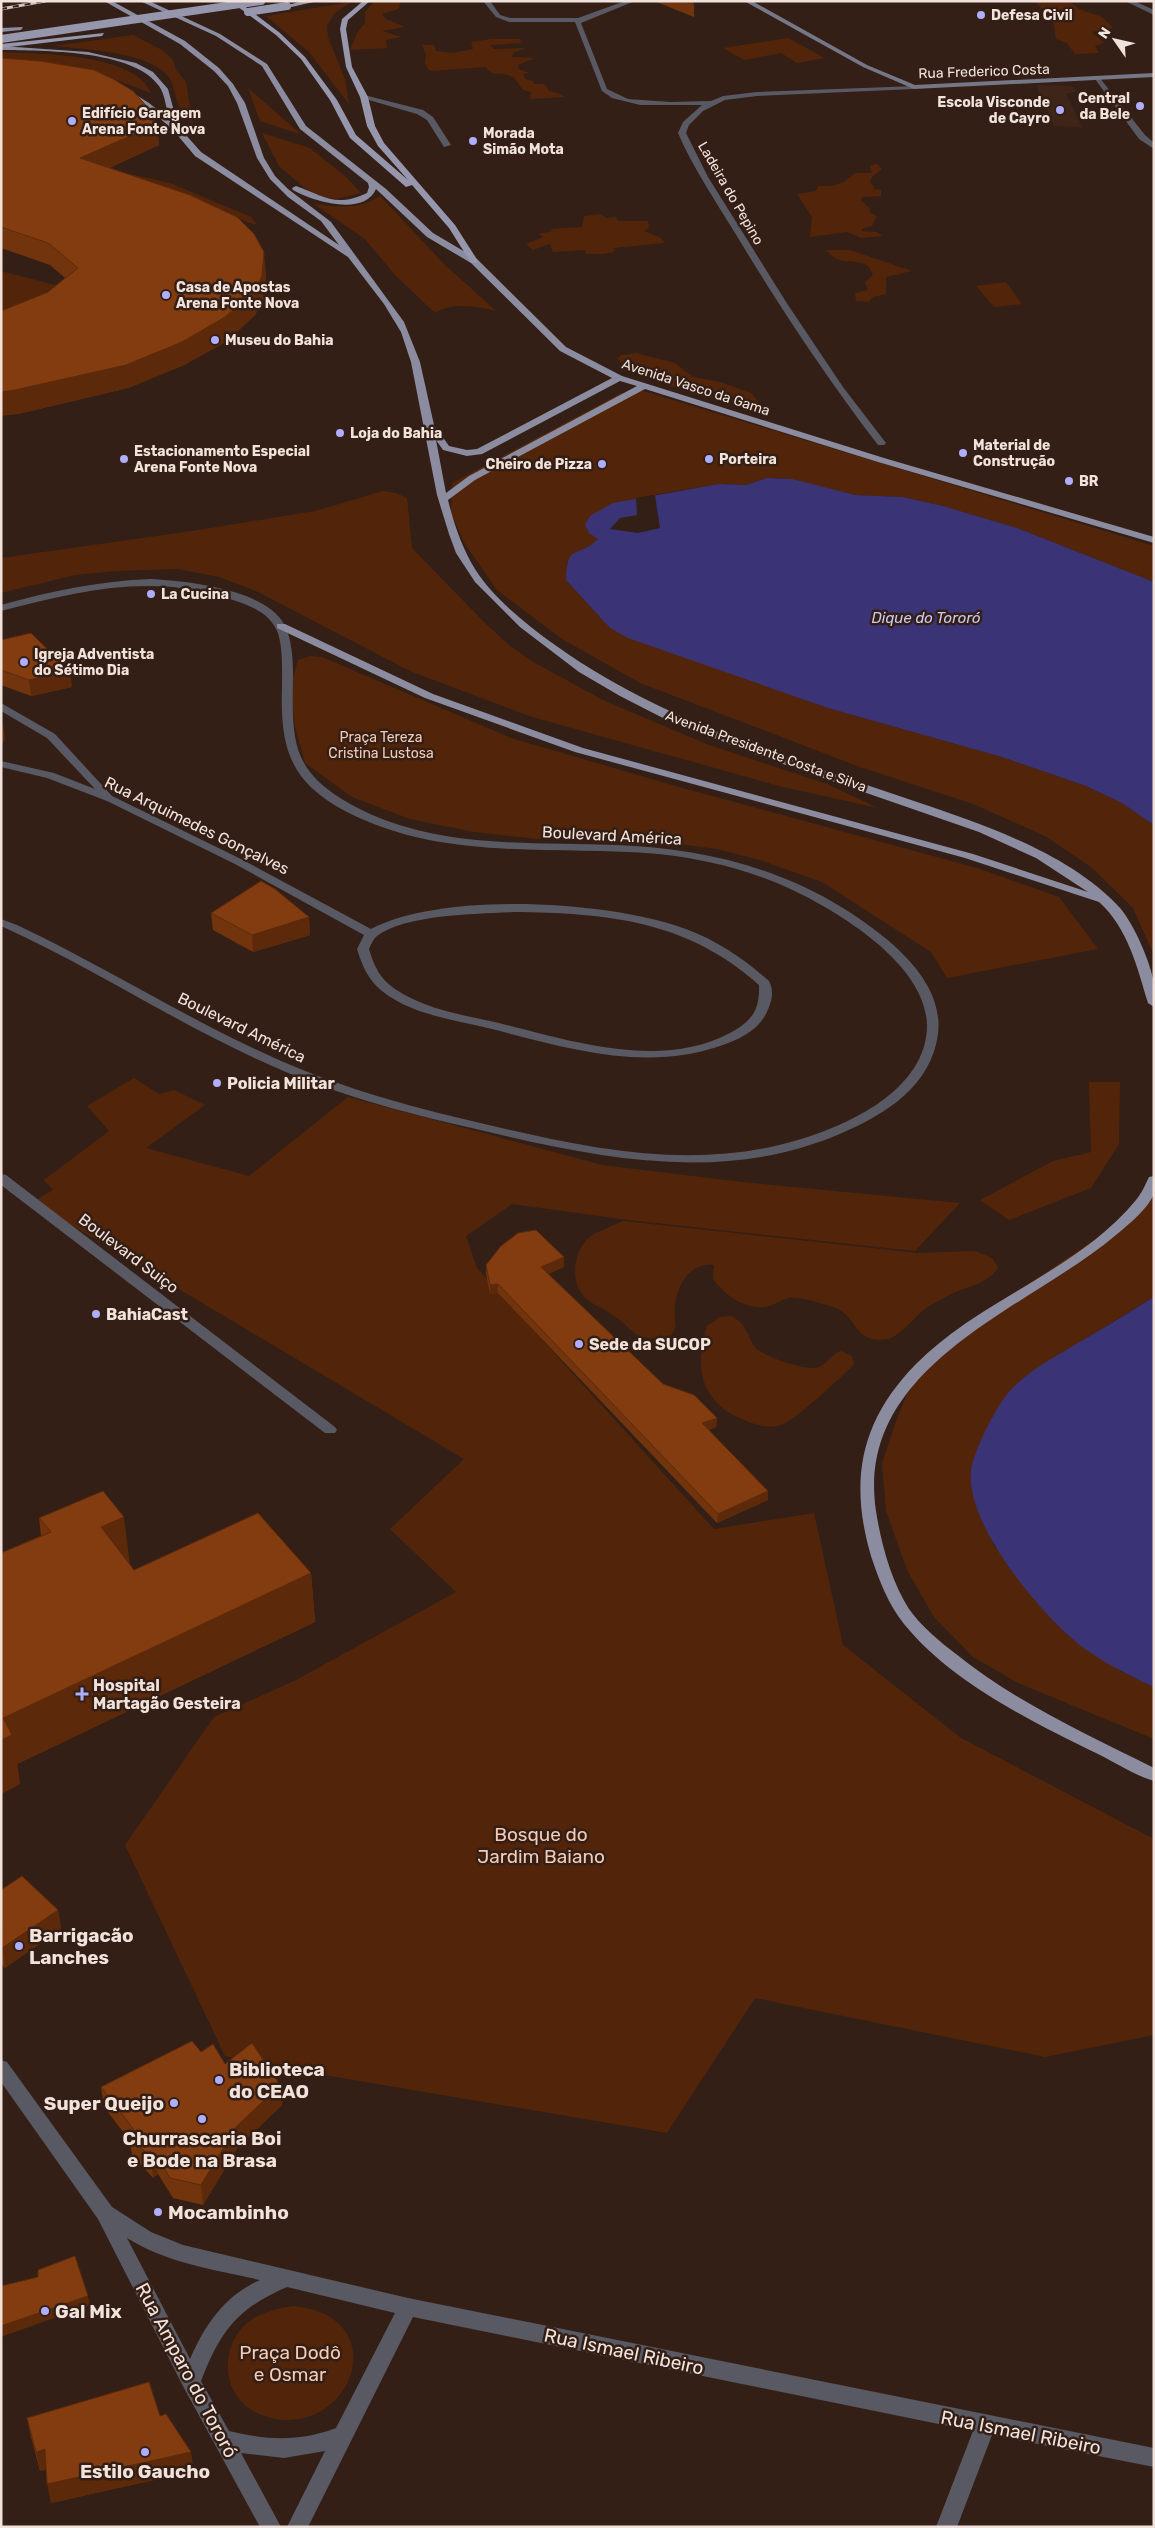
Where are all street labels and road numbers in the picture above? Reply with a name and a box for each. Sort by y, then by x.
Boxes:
street label: Rua Frederico Costa [918,61,1050,82]
street label: Ladeira do Pepino [694,139,767,248]
street label: Avenida Vasco da Gama [620,355,772,419]
street label: Avenida Presidente Costa e Silva [663,707,869,796]
street label: Rua Arquimedes Gonçalves [101,772,292,878]
street label: Boulevard América [542,822,682,849]
street label: Boulevard América [175,988,309,1067]
street label: Boulevard Suiço [75,1210,182,1297]
street label: Rua Amparo do Tororó [131,2279,242,2462]
street label: Rua Ismael Ribeiro [542,2323,706,2380]
street label: Rua Ismael Ribeiro [939,2406,1103,2459]

